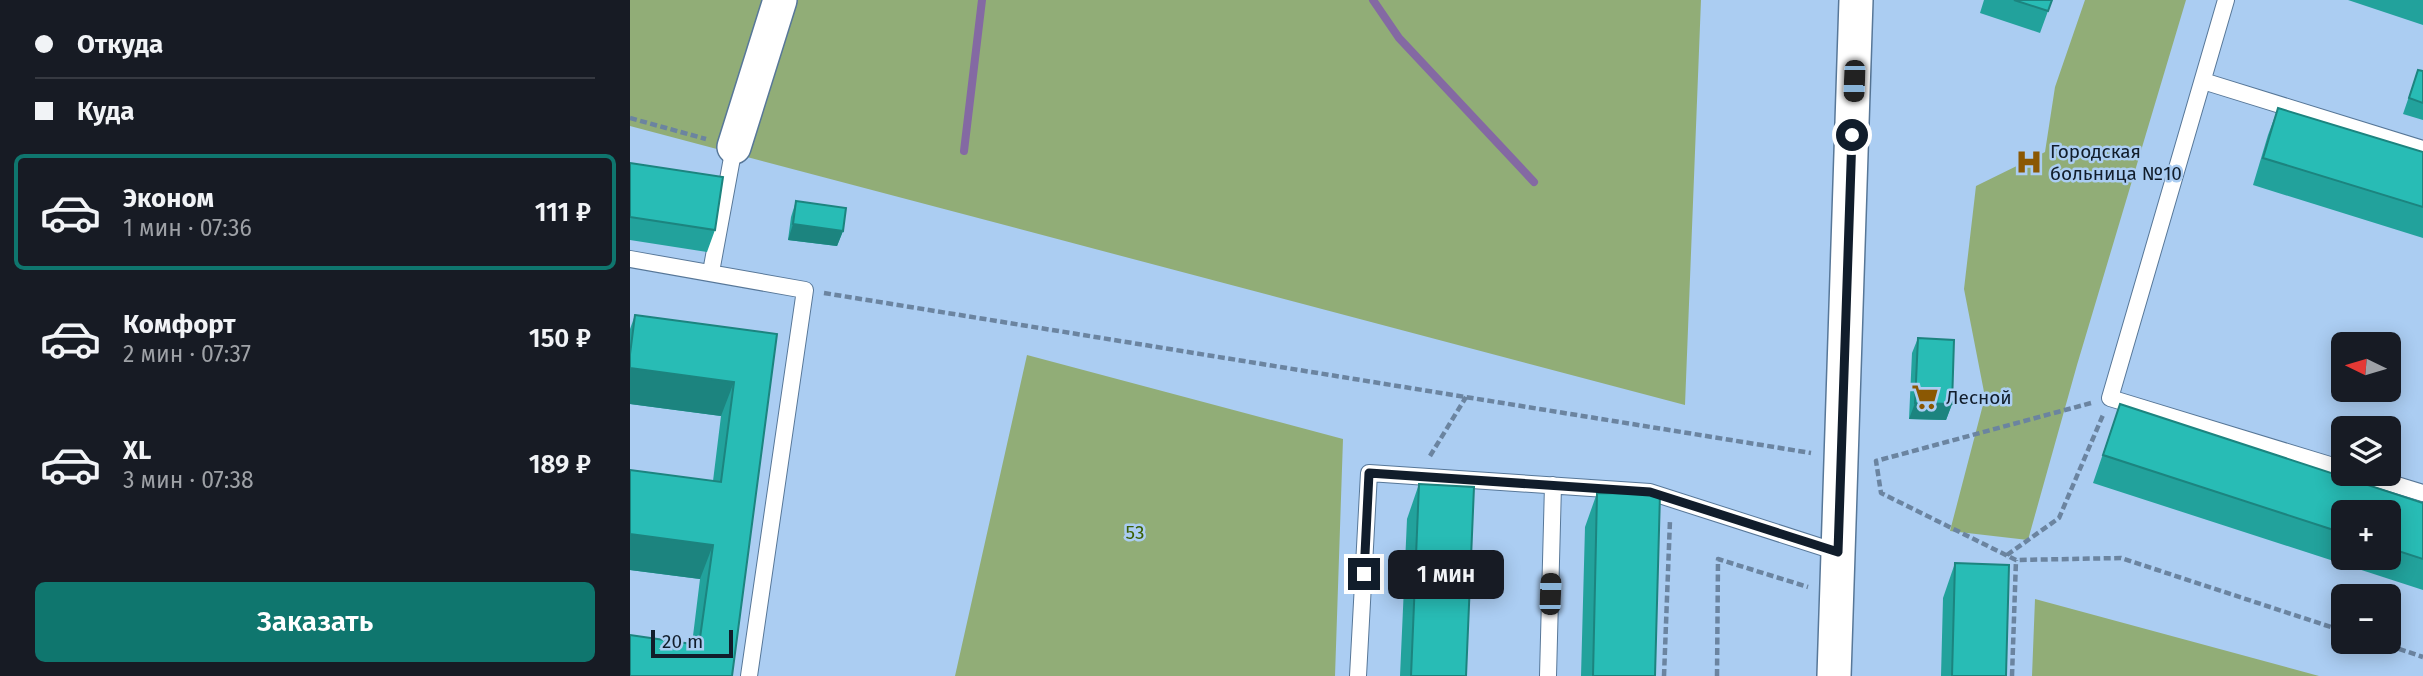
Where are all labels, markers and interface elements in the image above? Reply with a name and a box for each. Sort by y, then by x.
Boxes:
text: Откуда [77,29,163,60]
car [1843,60,1866,102]
text: Куда [77,96,135,127]
route start [1836,119,1868,151]
place label: Городская больница №10 [2050,140,2182,185]
hospital icon: Городская больница №10 [2014,147,2044,177]
icon: car [39,181,102,244]
text: Эконом [123,183,214,214]
text: 111 ₽ [535,197,591,228]
text: 1 мин · 07:36 [123,214,252,242]
icon: car [39,307,102,370]
text: Комфорт [123,309,236,340]
text: 150 ₽ [529,323,591,354]
north arrow [2331,332,2401,402]
map controls [2331,332,2401,654]
text: 2 мин · 07:37 [123,340,251,368]
supermarket icon: Лесной [1910,382,1940,412]
place label: Лесной [1946,386,2012,409]
button: layers [2331,416,2401,486]
icon: car [39,433,102,496]
text: XL [123,435,151,466]
text: 189 ₽ [529,449,591,480]
text: 3 мин · 07:38 [123,466,254,494]
button: + [2331,500,2401,570]
park label: 53 [1126,521,1144,544]
callout: 1 мин [1388,550,1504,598]
route end [1348,558,1380,590]
text: 1 мин [1417,560,1475,588]
car [1539,573,1562,615]
button: Заказать [35,582,595,662]
button: − [2331,584,2401,654]
scale bar [651,627,733,659]
text: 20 m [662,630,703,653]

